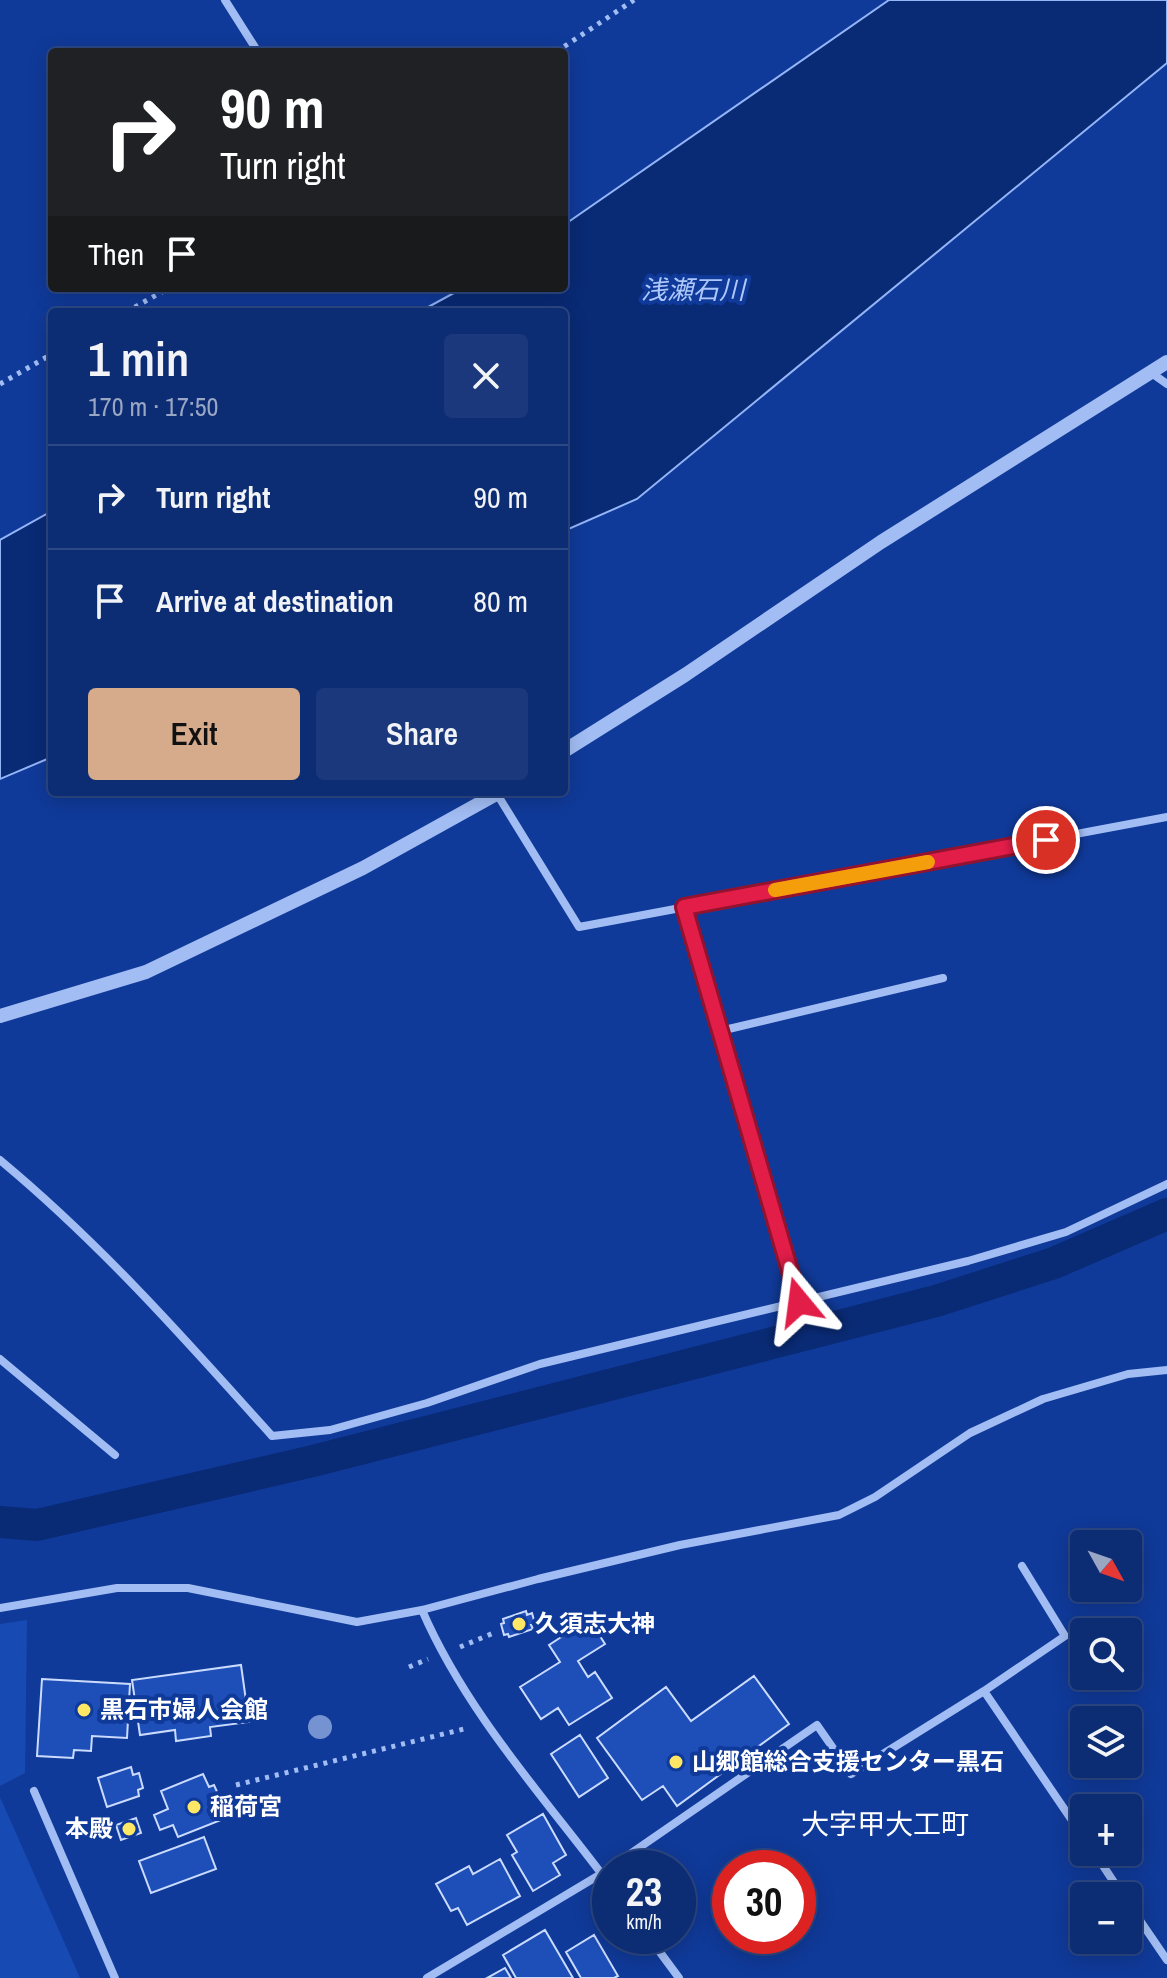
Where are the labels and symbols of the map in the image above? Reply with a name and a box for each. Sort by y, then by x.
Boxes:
water label: 浅瀬石川 [641,272,748,307]
pin [1012,806,1080,874]
position arrow [757,1260,841,1344]
north arrow [1070,1530,1142,1602]
place label: 久須志大神 [535,1607,655,1639]
marker: 久須志大神 [510,1615,528,1633]
place label: 黒石市婦人会館 [100,1693,268,1725]
marker: 黒石市婦人会館 [75,1701,93,1719]
place label: 山郷館総合支援センター黒石 [692,1745,1004,1777]
marker: 山郷館総合支援センター黒石 [667,1753,685,1771]
place label: 稲荷宮 [210,1790,282,1822]
marker: 稲荷宮 [185,1798,203,1816]
district label: 大字甲大工町 [801,1805,969,1843]
place label: 本殿 [65,1812,113,1844]
marker: 本殿 [120,1820,138,1838]
speed limit sign: 30 [712,1850,816,1954]

